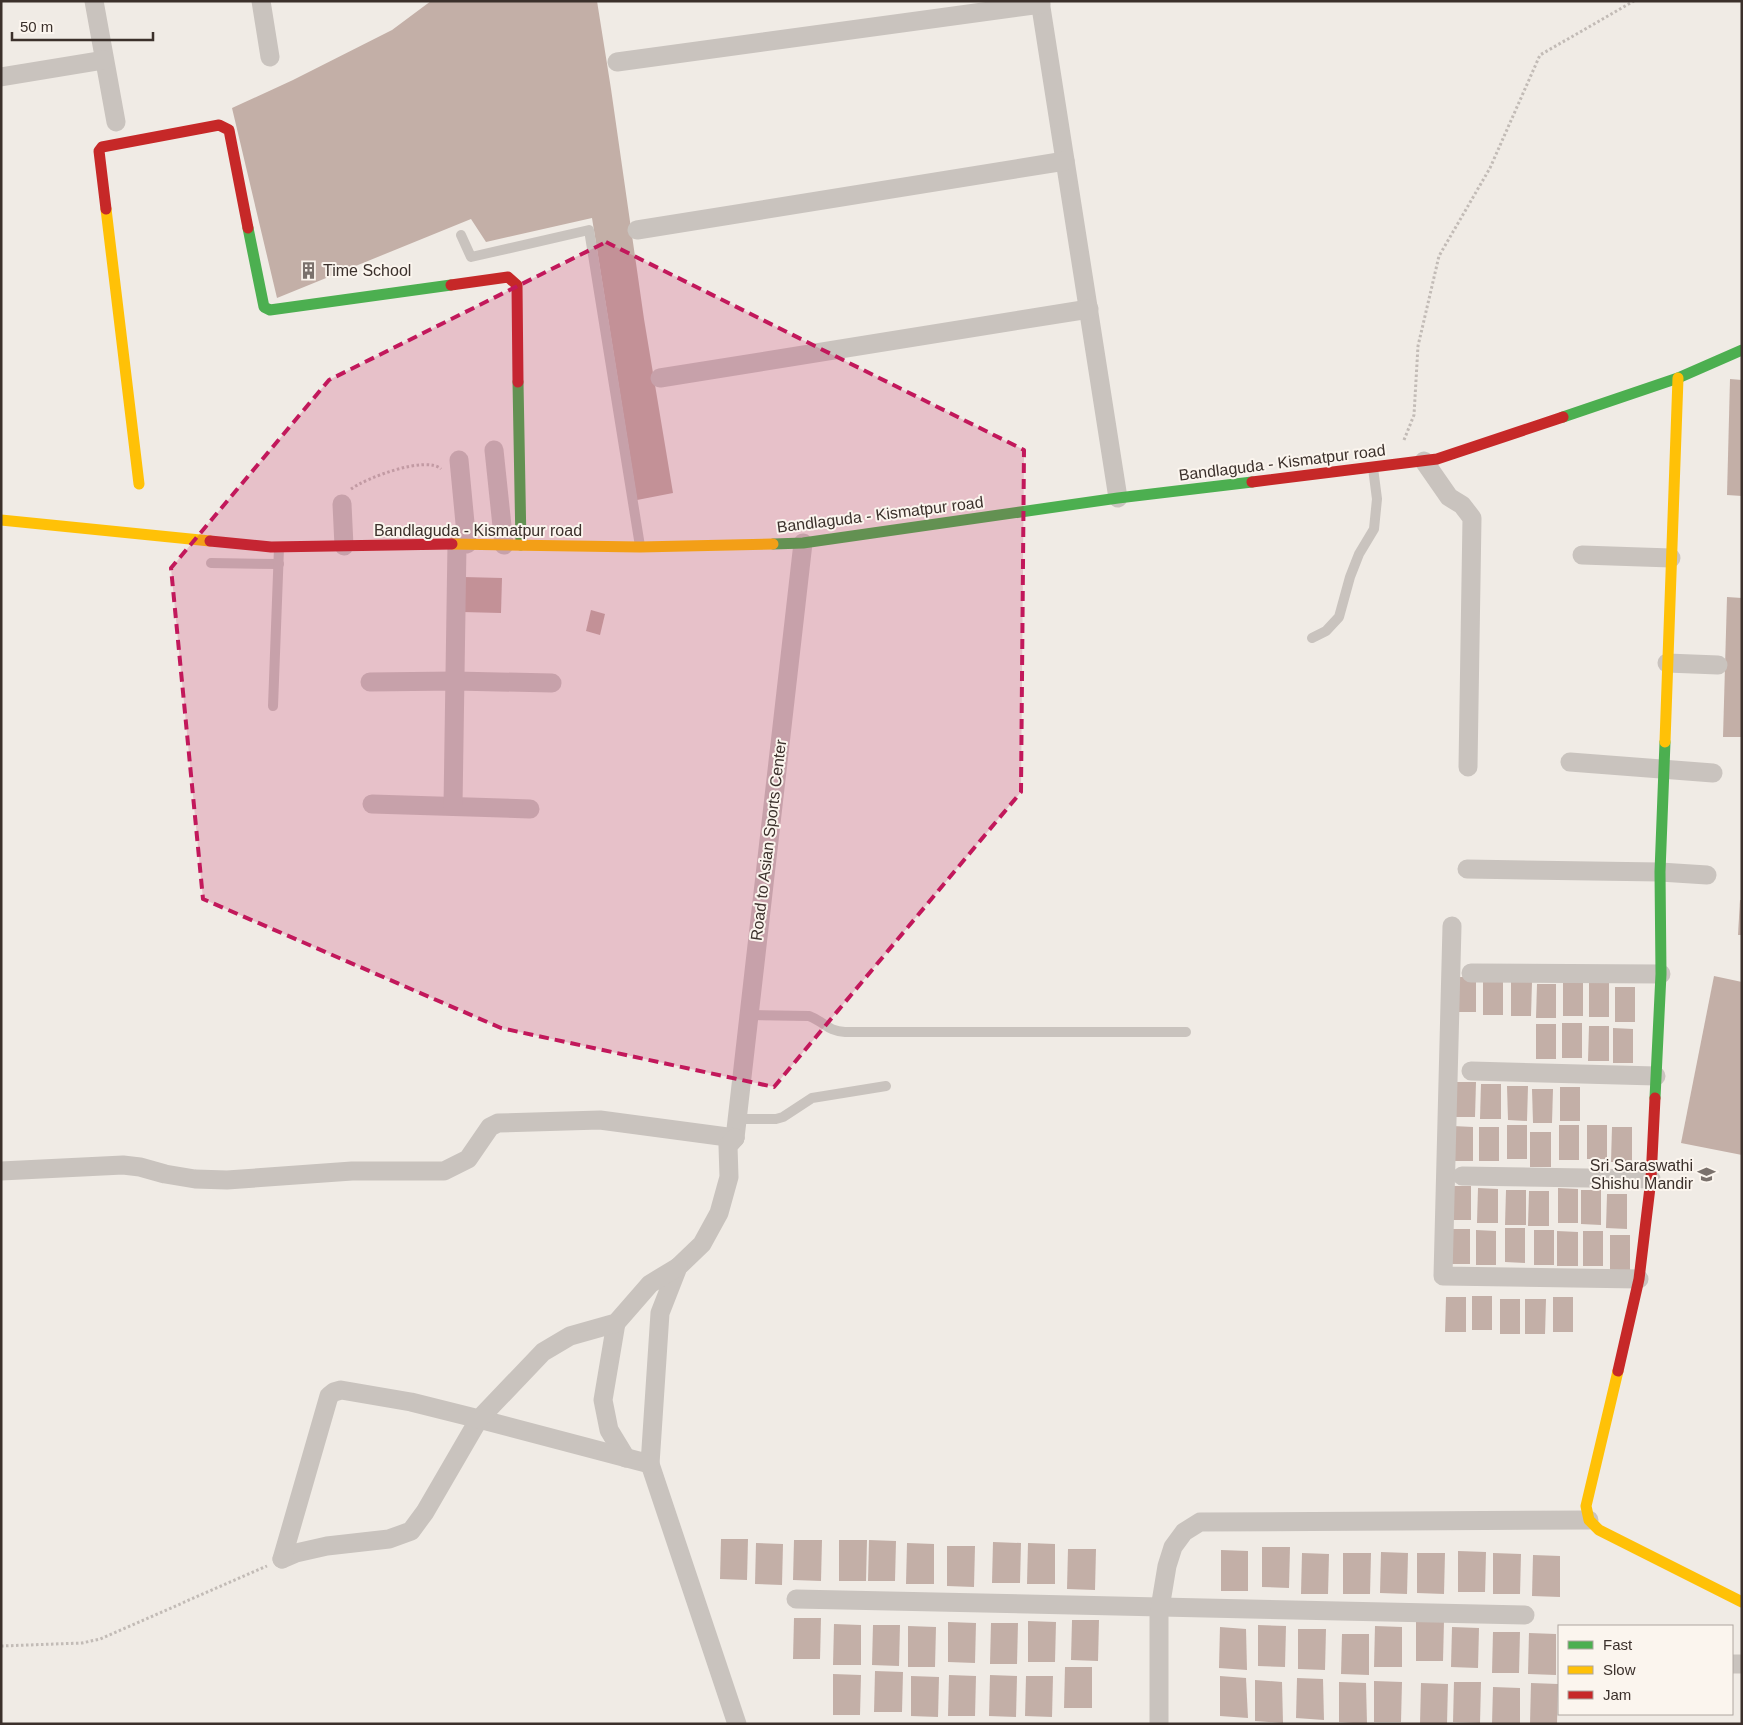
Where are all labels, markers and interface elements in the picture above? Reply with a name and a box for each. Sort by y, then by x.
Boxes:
scale bar [12,10,154,42]
text: 50 m [20,18,53,35]
building icon: Time School [299,260,319,280]
place label: Time School [323,262,411,279]
street label: Bandlaguda - Kismatpur road [1178,441,1386,484]
street label: Bandlaguda - Kismatpur road [776,493,984,536]
street label: Bandlaguda - Kismatpur road [374,522,582,539]
street label: Road to Asian Sports Center [748,738,789,942]
place label: Sri Saraswathi Shishu Mandir [1590,1157,1694,1192]
school or university icon: Sri Saraswathi Shishu Mandir [1697,1164,1717,1184]
legend [1558,1625,1733,1715]
text: Fast [1603,1636,1633,1653]
text: Slow [1603,1661,1636,1678]
text: Jam [1603,1686,1631,1703]

